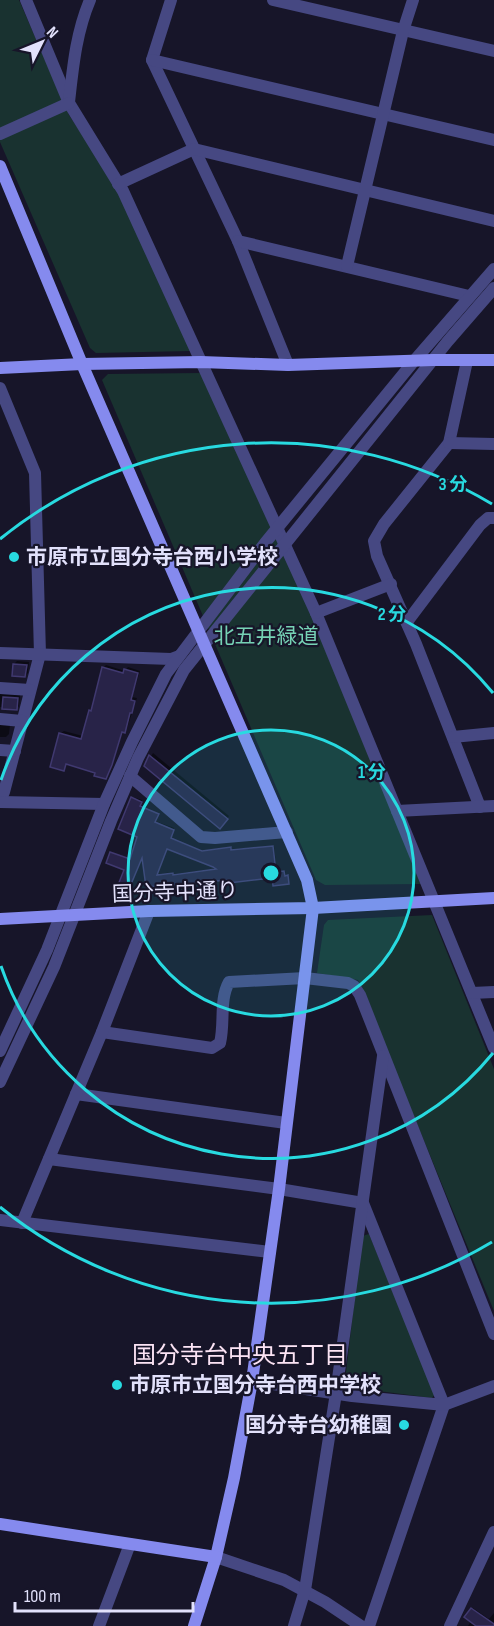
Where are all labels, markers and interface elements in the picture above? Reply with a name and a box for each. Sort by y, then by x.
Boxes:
north arrow [12,12,72,72]
text: N [42,23,62,42]
text: 3 分 [439,474,467,495]
place label: 市原市立国分寺台西小学校 [26,545,278,570]
marker: 市原市立国分寺台西小学校 [7,550,21,564]
text: 2 分 [378,604,406,625]
park label: 北五井緑道 [214,624,319,649]
text: 1 分 [358,762,386,783]
centre of rings [261,863,281,883]
street label: 国分寺中通り [112,878,238,907]
district label: 国分寺台中央五丁目 [132,1341,348,1370]
place label: 市原市立国分寺台西中学校 [129,1373,381,1398]
marker: 市原市立国分寺台西中学校 [110,1378,124,1392]
place label: 国分寺台幼稚園 [245,1413,392,1438]
marker: 国分寺台幼稚園 [397,1418,411,1432]
scale bar [15,1575,194,1613]
text: 100 m [24,1586,61,1607]

